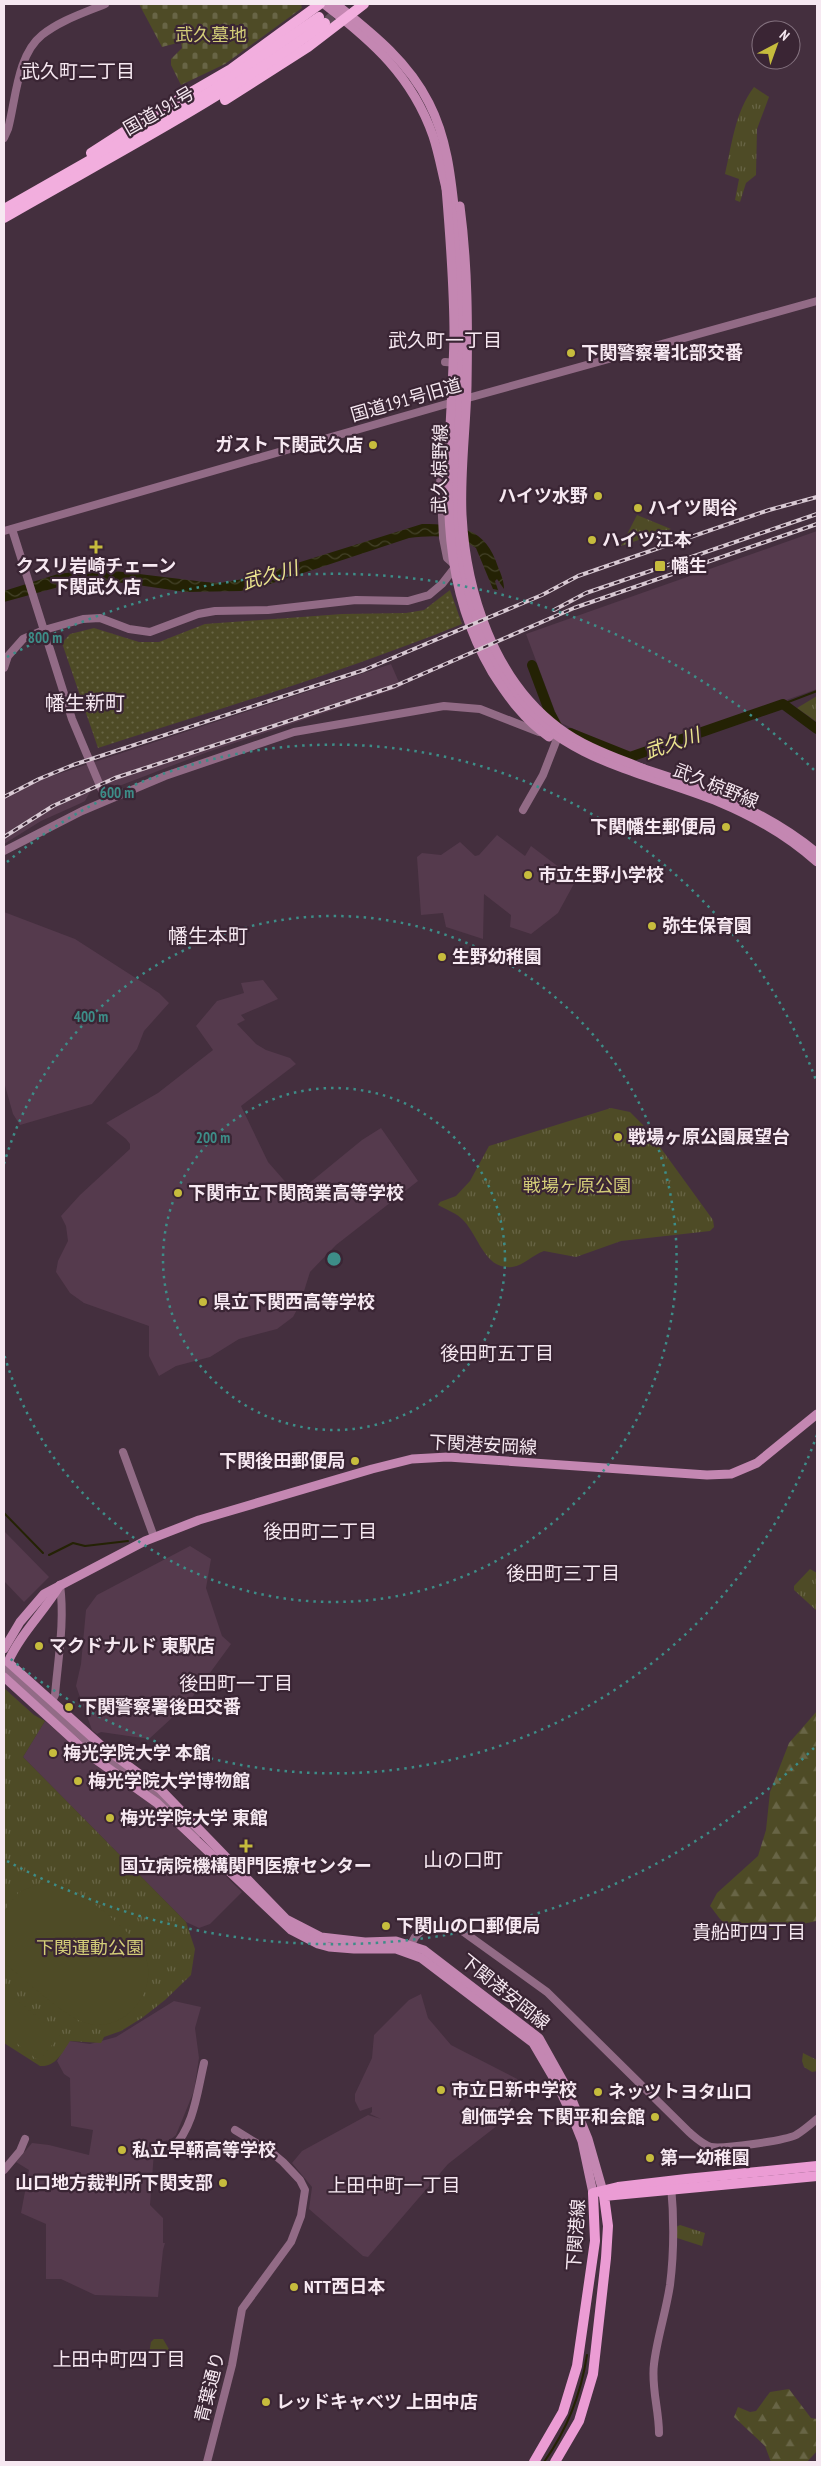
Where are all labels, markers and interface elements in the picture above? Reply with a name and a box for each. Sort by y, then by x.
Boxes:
north arrow [751,20,801,70]
park label: 武久墓地 [175,23,247,46]
text: N [776,26,793,44]
district label: 武久町二丁目 [21,59,135,83]
street label: 国道191号 [119,81,198,140]
district label: 武久町一丁目 [388,328,502,352]
place label: 下関警察署北部交番 [581,341,743,364]
marker: 下関警察署北部交番 [565,347,577,359]
street label: 国道191号旧道 [348,373,464,426]
street label: 武久椋野線 [427,424,452,514]
place label: ガスト 下関武久店 [215,433,363,456]
marker: ガスト 下関武久店 [367,439,379,451]
place label: ハイツ水野 [498,484,588,507]
marker: ハイツ水野 [592,490,604,502]
place label: ハイツ関谷 [648,496,738,519]
marker: ハイツ関谷 [632,502,644,514]
place label: ハイツ江本 [602,528,692,551]
marker: ハイツ江本 [586,534,598,546]
marker: クスリ岩崎チェーン 下関武久店 [90,541,102,553]
place label: クスリ岩崎チェーン 下関武久店 [16,554,176,598]
place label: 幡生 [671,554,707,577]
water label: 武久川 [239,555,303,594]
marker: 幡生 [653,559,667,573]
text: 800 m [28,628,62,647]
district label: 幡生新町 [45,690,125,716]
water label: 武久川 [641,722,705,764]
street label: 武久椋野線 [670,758,762,813]
text: 600 m [100,783,134,802]
place label: 下関幡生郵便局 [590,815,716,838]
marker: 下関幡生郵便局 [720,821,732,833]
place label: 市立生野小学校 [538,863,664,886]
marker: 市立生野小学校 [522,869,534,881]
place label: 弥生保育園 [662,914,752,937]
marker: 弥生保育園 [646,920,658,932]
district label: 幡生本町 [168,923,248,949]
place label: 生野幼稚園 [452,945,542,968]
marker: 生野幼稚園 [436,951,448,963]
text: 400 m [74,1007,108,1026]
place label: 戦場ヶ原公園展望台 [628,1125,790,1148]
text: 200 m [196,1128,230,1147]
marker: 戦場ヶ原公園展望台 [612,1131,624,1143]
park label: 戦場ヶ原公園 [523,1174,631,1197]
place label: 下関市立下関商業高等学校 [188,1181,404,1204]
marker: 下関市立下関商業高等学校 [172,1187,184,1199]
centre of rings [325,1250,343,1268]
place label: 県立下関西高等学校 [213,1290,375,1313]
marker: 県立下関西高等学校 [197,1296,209,1308]
district label: 後田町五丁目 [440,1341,554,1365]
street label: 下関港安岡線 [428,1430,538,1459]
place label: 下関後田郵便局 [219,1449,345,1472]
marker: 下関後田郵便局 [349,1455,361,1467]
district label: 後田町二丁目 [263,1519,377,1543]
district label: 後田町三丁目 [506,1561,620,1585]
place label: マクドナルド 東駅店 [49,1634,215,1657]
marker: マクドナルド 東駅店 [33,1640,45,1652]
district label: 後田町一丁目 [179,1671,293,1695]
place label: 下関警察署後田交番 [79,1695,241,1718]
marker: 下関警察署後田交番 [63,1701,75,1713]
place label: 梅光学院大学 本館 [63,1741,211,1764]
marker: 梅光学院大学 本館 [47,1747,59,1759]
place label: 梅光学院大学博物館 [88,1769,250,1792]
marker: 梅光学院大学博物館 [72,1775,84,1787]
place label: 梅光学院大学 東館 [120,1806,268,1829]
marker: 梅光学院大学 東館 [104,1812,116,1824]
marker: 国立病院機構関門医療センター [239,1839,253,1853]
district label: 山の口町 [423,1847,503,1873]
place label: 国立病院機構関門医療センター [120,1854,372,1877]
place label: 下関山の口郵便局 [396,1914,540,1937]
marker: 下関山の口郵便局 [380,1920,392,1932]
district label: 貴船町四丁目 [692,1920,806,1944]
park label: 下関運動公園 [36,1936,144,1959]
street label: 下関港安岡線 [456,1949,555,2035]
place label: 市立日新中学校 [451,2078,577,2101]
place label: ネッツトヨタ山口 [608,2080,752,2103]
marker: 市立日新中学校 [435,2084,447,2096]
marker: ネッツトヨタ山口 [592,2086,604,2098]
place label: 創価学会 下関平和会館 [461,2105,645,2128]
marker: 創価学会 下関平和会館 [649,2111,661,2123]
place label: 私立早鞆高等学校 [132,2138,276,2161]
marker: 私立早鞆高等学校 [116,2144,128,2156]
place label: 第一幼稚園 [660,2146,750,2169]
marker: 第一幼稚園 [644,2152,656,2164]
place label: 山口地方裁判所下関支部 [15,2171,213,2194]
district label: 上田中町一丁目 [327,2173,461,2197]
marker: 山口地方裁判所下関支部 [217,2177,229,2189]
street label: 下関港線 [562,2198,589,2272]
place label: NTT西日本 [304,2275,385,2298]
marker: NTT西日本 [288,2281,300,2293]
district label: 上田中町四丁目 [52,2347,186,2371]
street label: 青葉通り [190,2349,229,2425]
place label: レッドキャベツ 上田中店 [276,2390,478,2413]
marker: レッドキャベツ 上田中店 [260,2396,272,2408]

